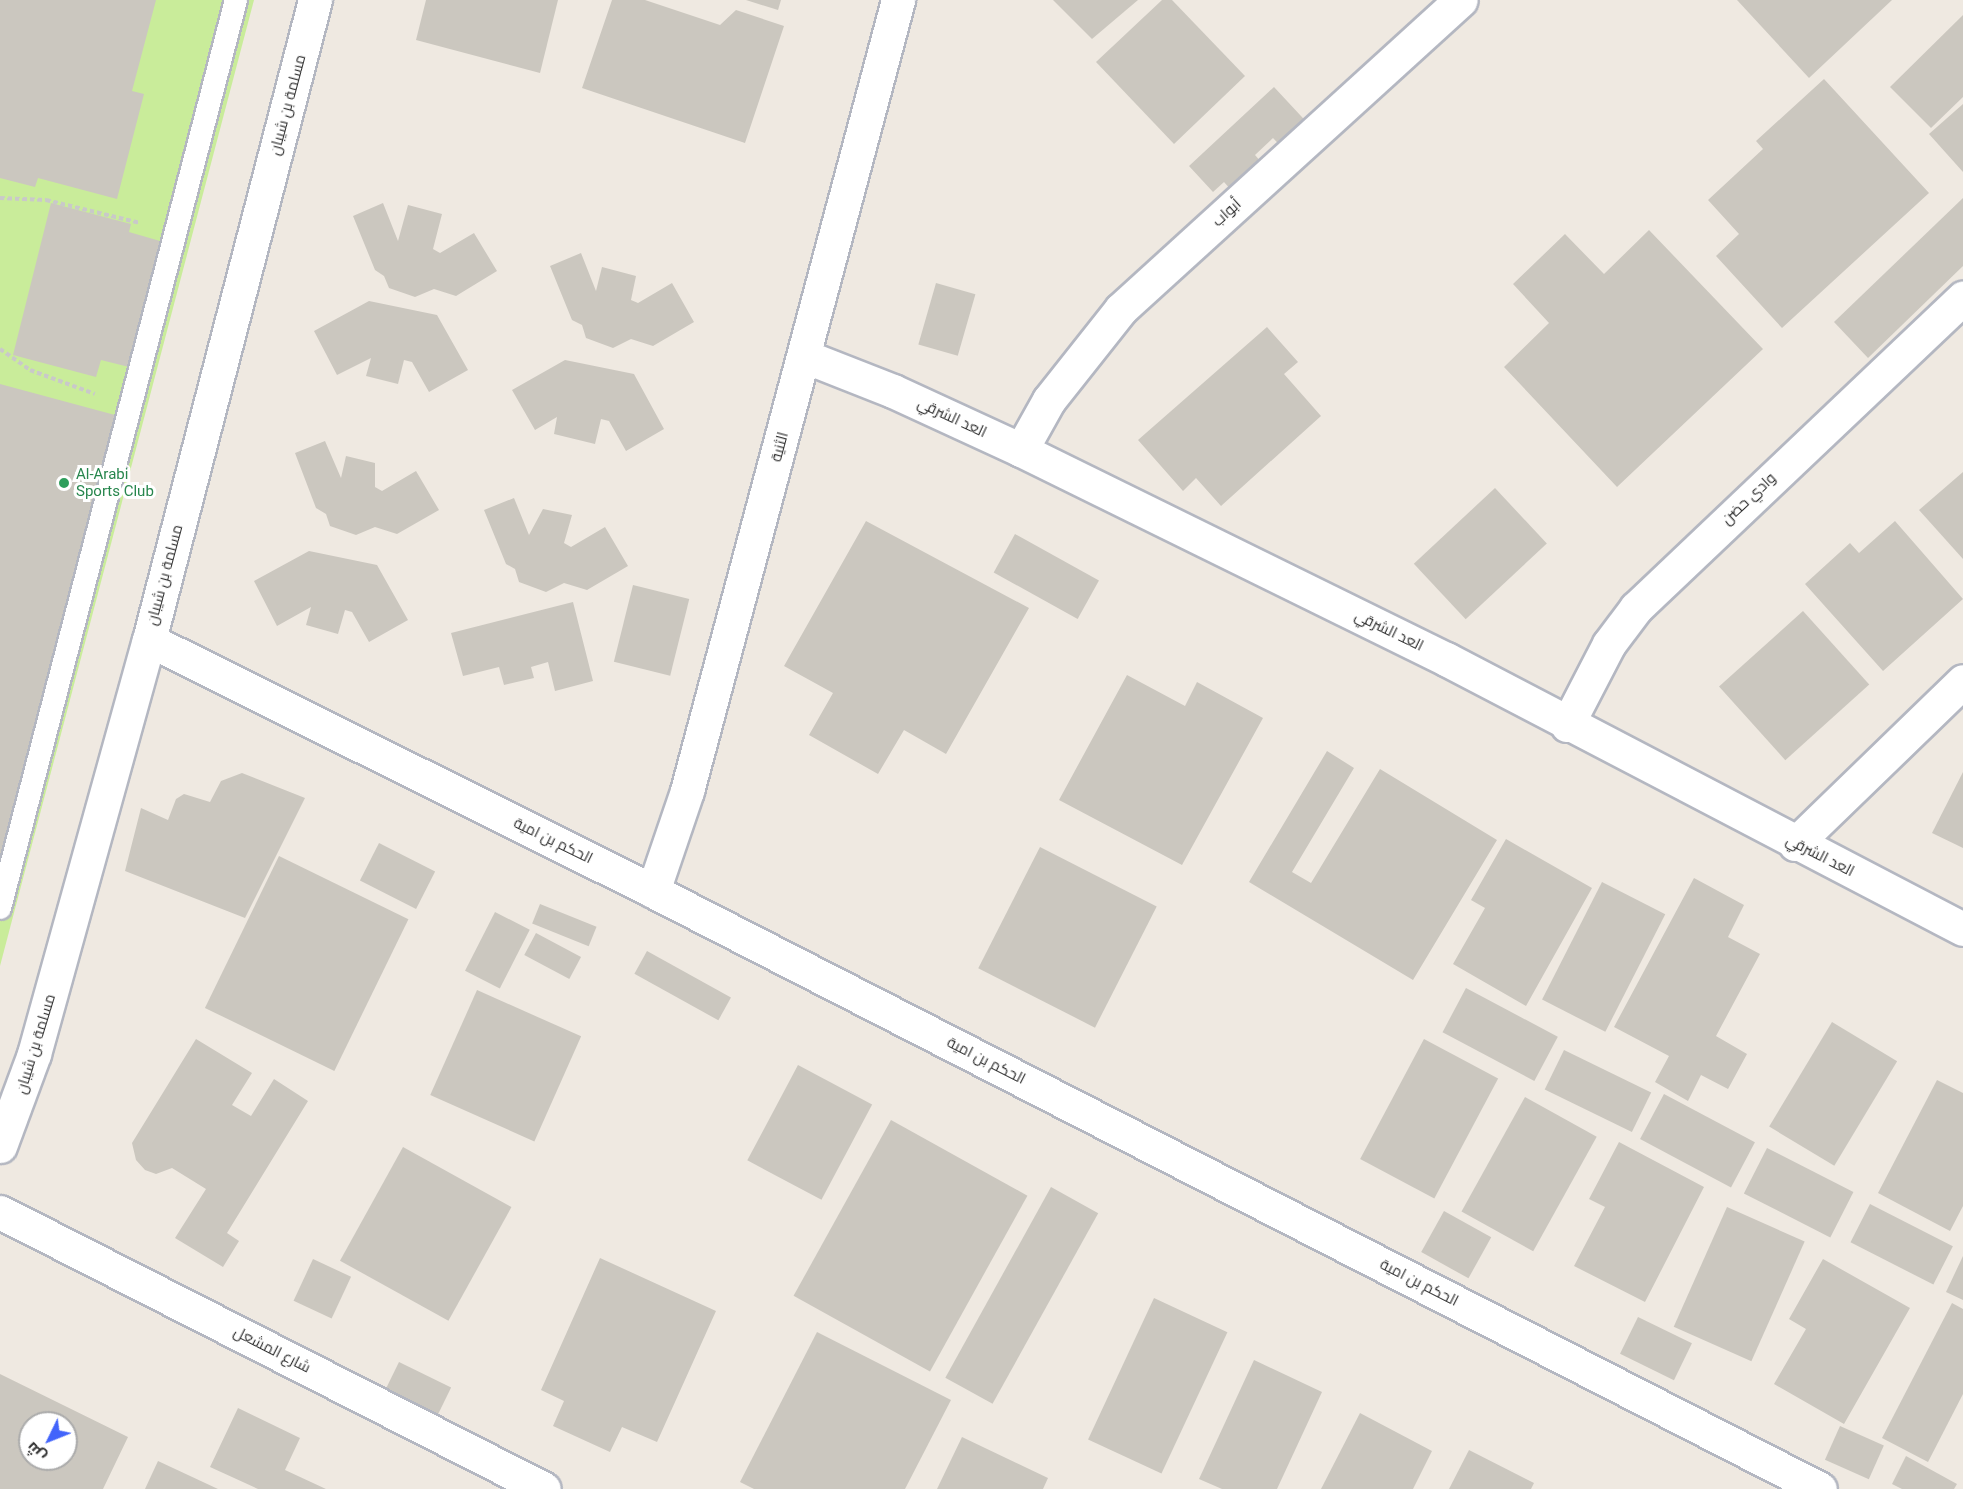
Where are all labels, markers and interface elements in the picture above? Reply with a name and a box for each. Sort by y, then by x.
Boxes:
street label: مسلمة بن شيبان [266,53,310,157]
street label: أبواب [1209,195,1245,231]
street label: العد الشرقي [915,394,989,442]
street label: الثنية [767,430,793,464]
place label: Al-Arabi Sports Club [76,465,154,500]
street label: وادي حضن [1718,469,1780,529]
marker: Al-Arabi Sports Club [57,476,71,490]
street label: مسلمة بن شيبان [143,523,187,627]
street label: العد الشرقي [1352,607,1426,655]
street label: الحكم بن امية [511,814,595,868]
street label: العد الشرقي [1783,831,1857,881]
street label: مسلمة بن شيبان [12,992,60,1096]
street label: الحكم بن امية [944,1034,1028,1088]
street label: الحكم بن امية [1377,1256,1461,1310]
street label: شارع المشعل [230,1323,314,1377]
north arrow [18,1411,78,1471]
text: ش [22,1438,50,1466]

